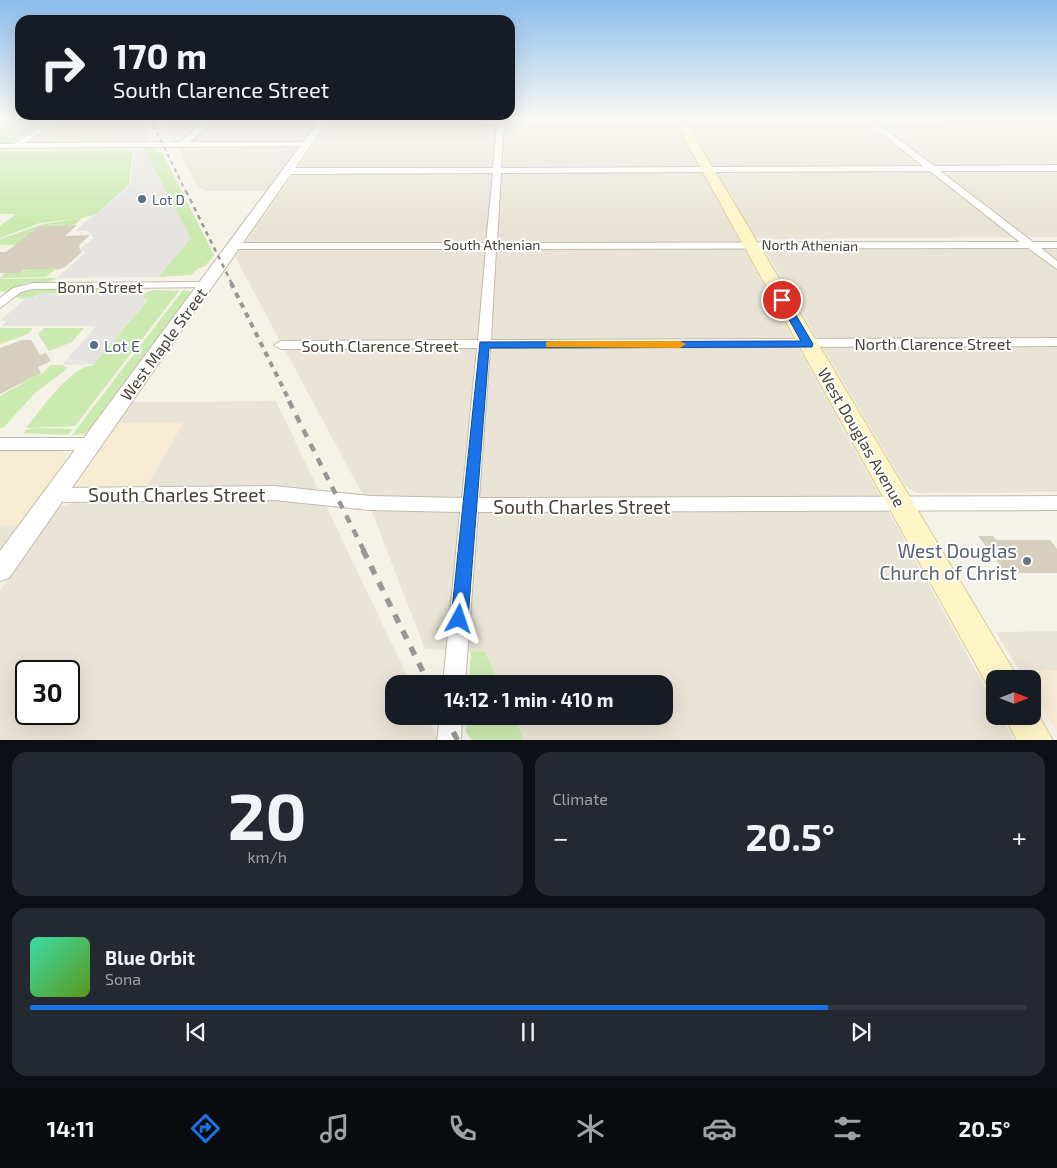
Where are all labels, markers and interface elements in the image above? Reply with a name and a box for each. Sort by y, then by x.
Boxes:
text: 170 m [113,34,207,76]
icon: right [30,35,95,100]
text: South Clarence Street [113,76,329,102]
place label: Lot D [152,191,185,208]
marker: Lot D [136,193,148,205]
street label: South Athenian [443,236,541,253]
street label: North Athenian [762,236,858,254]
street label: Bonn Street [57,277,143,296]
pin [761,279,803,321]
street label: West Maple Street [116,284,210,404]
icon: arrive [768,286,796,314]
street label: North Clarence Street [855,334,1011,353]
place label: Lot E [104,336,140,355]
street label: South Clarence Street [301,336,459,355]
marker: Lot E [88,339,100,351]
street label: West Douglas Avenue [814,364,910,510]
street label: South Charles Street [88,483,266,506]
street label: South Charles Street [493,495,671,518]
place label: West Douglas Church of Christ [879,539,1017,584]
marker: West Douglas Church of Christ [1021,555,1033,567]
position arrow [432,592,484,644]
speed limit sign: 30 [15,660,80,725]
north arrow [986,670,1041,725]
map controls [986,670,1041,725]
text: 14:12 · 1 min · 410 m [444,688,614,711]
text: 20 [228,775,307,853]
text: Climate [553,789,608,808]
text: 20.5° [746,813,835,859]
text: − [553,820,569,854]
text: + [1012,820,1027,854]
text: km/h [247,847,287,866]
text: Blue Orbit [105,946,195,969]
text: Sona [105,969,141,988]
icon: previous [182,1018,210,1046]
icon: pause [514,1018,542,1046]
icon: next [847,1018,875,1046]
icon: directions [188,1111,223,1146]
icon: music [317,1111,352,1146]
icon: phone [445,1111,480,1146]
icon: climate [573,1111,608,1146]
icon: car [702,1111,737,1146]
icon: filters [830,1111,865,1146]
text: 14:11 [47,1115,95,1141]
text: 20.5° [959,1115,1010,1141]

